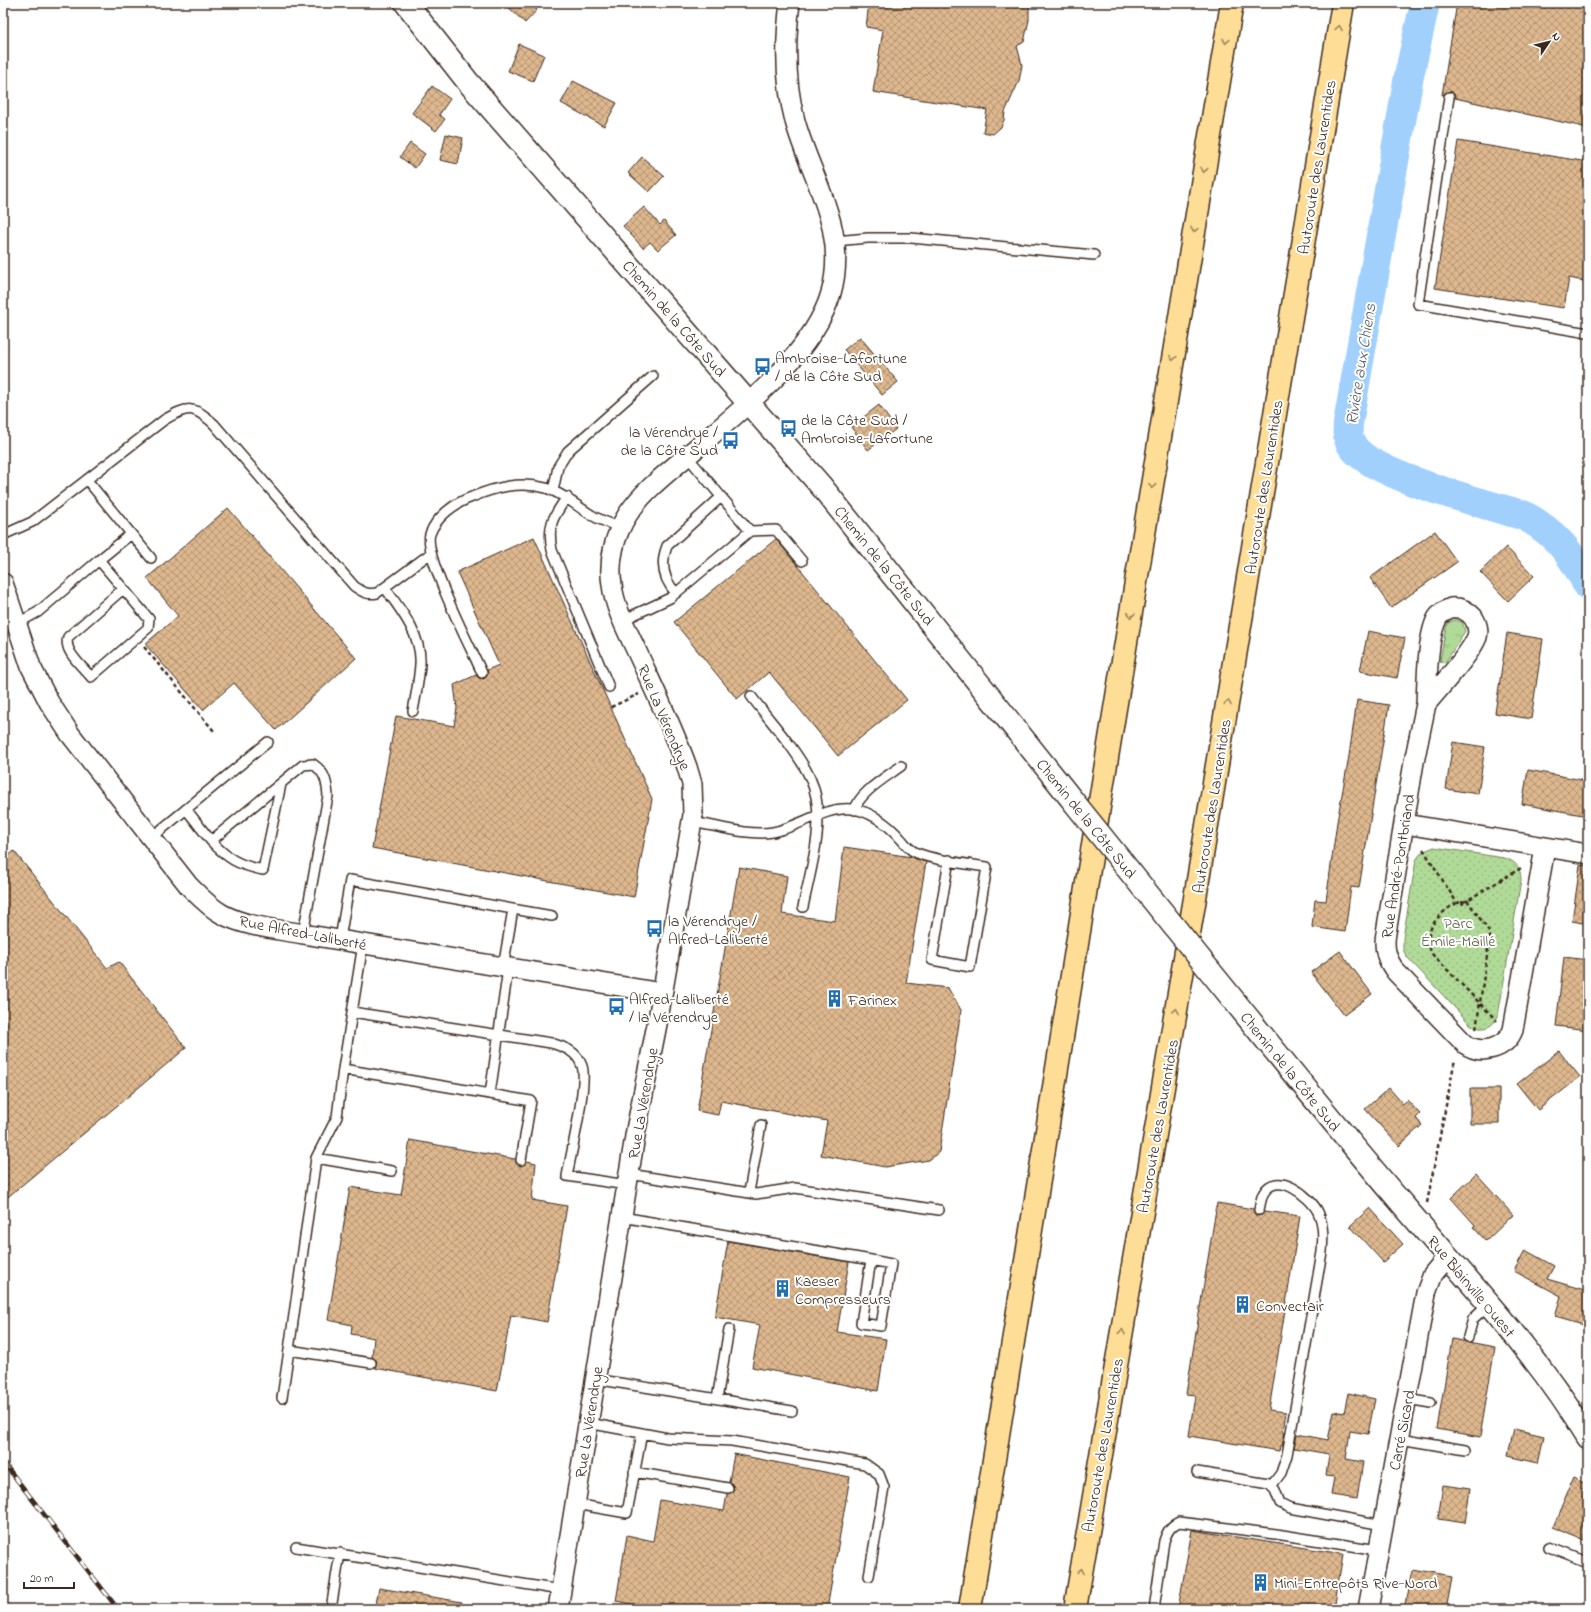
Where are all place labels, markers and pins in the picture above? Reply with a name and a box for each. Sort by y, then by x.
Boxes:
place label: Ambroise-Lafortune / de la Côte Sud [775,347,908,389]
bus stop icon: Ambroise-Lafortune / de la Côte Sud [752,356,772,376]
place label: de la Côte Sud / Ambroise-Lafortune [801,409,934,451]
bus stop icon: de la Côte Sud / Ambroise-Lafortune [778,418,798,438]
place label: la Vérendrye / de la Côte Sud [620,421,718,463]
bus stop icon: la Vérendrye / de la Côte Sud [721,430,741,450]
place label: la Vérendrye / Alfred-Laliberté [668,910,769,952]
bus stop icon: la Vérendrye / Alfred-Laliberté [645,919,665,939]
place label: Alfred-Laliberté / la Vérendrye [629,988,730,1030]
building icon: Farinex [825,989,845,1009]
place label: Farinex [847,989,897,1013]
bus stop icon: Alfred-Laliberté / la Vérendrye [606,997,626,1017]
place label: Kaeser Compresseurs [795,1270,891,1312]
building icon: Kaeser Compresseurs [772,1279,792,1299]
building icon: Convectair [1233,1295,1253,1315]
place label: Convectair [1256,1295,1324,1319]
building icon: Mini-Entrepôts Rive-Nord [1251,1572,1271,1592]
place label: Mini-Entrepôts Rive-Nord [1274,1572,1438,1596]

